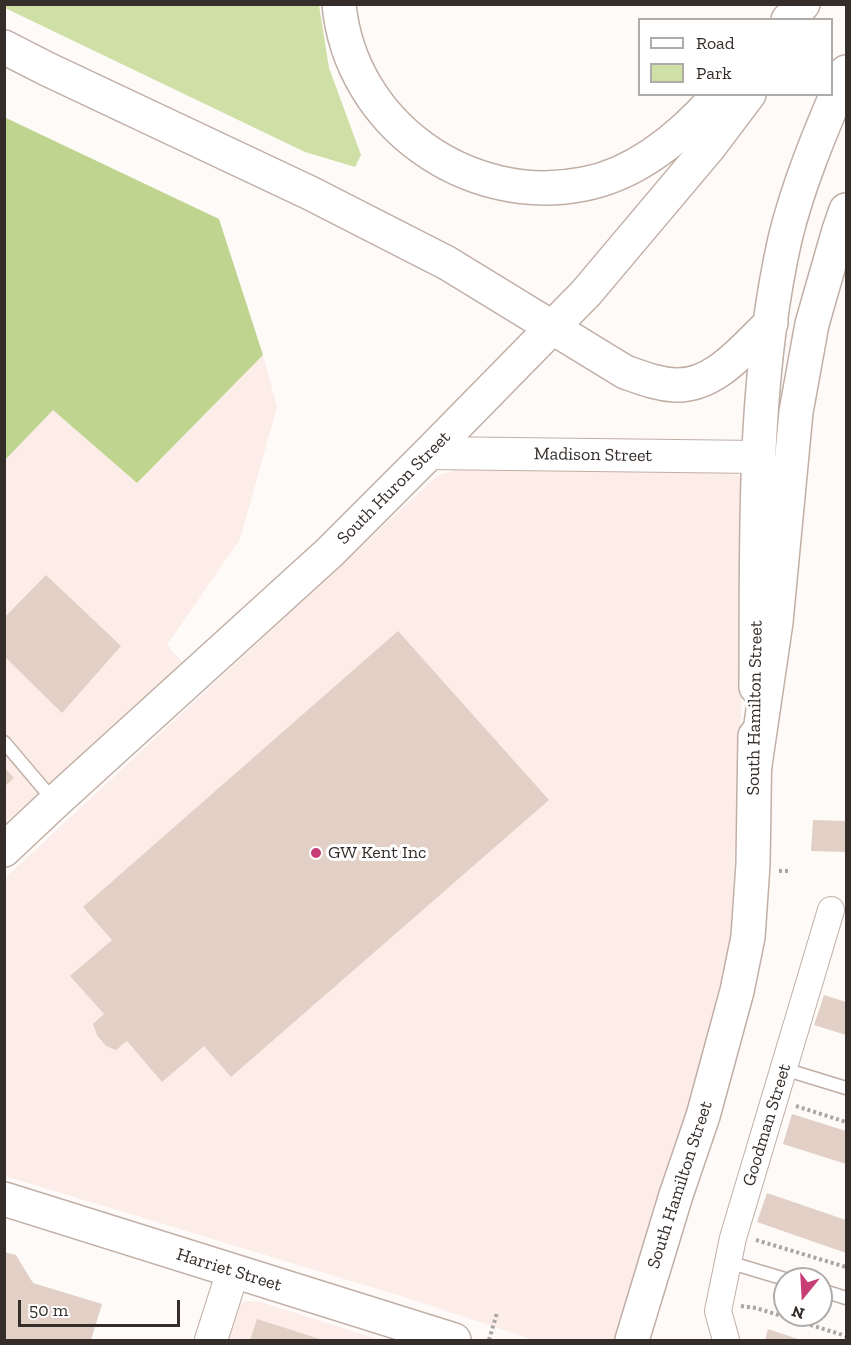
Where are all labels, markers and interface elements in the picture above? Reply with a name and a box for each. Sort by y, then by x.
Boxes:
legend [638,18,833,96]
text: Road [696,32,735,54]
text: Park [696,62,732,84]
street label: South Huron Street [333,427,455,549]
street label: Madison Street [534,443,652,467]
street label: South Hamilton Street [743,620,767,796]
place label: GW Kent Inc [328,842,426,864]
marker: GW Kent Inc [309,846,323,860]
street label: Goodman Street [738,1061,796,1189]
street label: South Hamilton Street [643,1098,717,1272]
street label: Harriet Street [174,1244,284,1296]
north arrow [773,1267,833,1327]
scale bar [21,1288,183,1326]
text: 50 m [29,1299,68,1321]
text: N [789,1302,807,1324]

